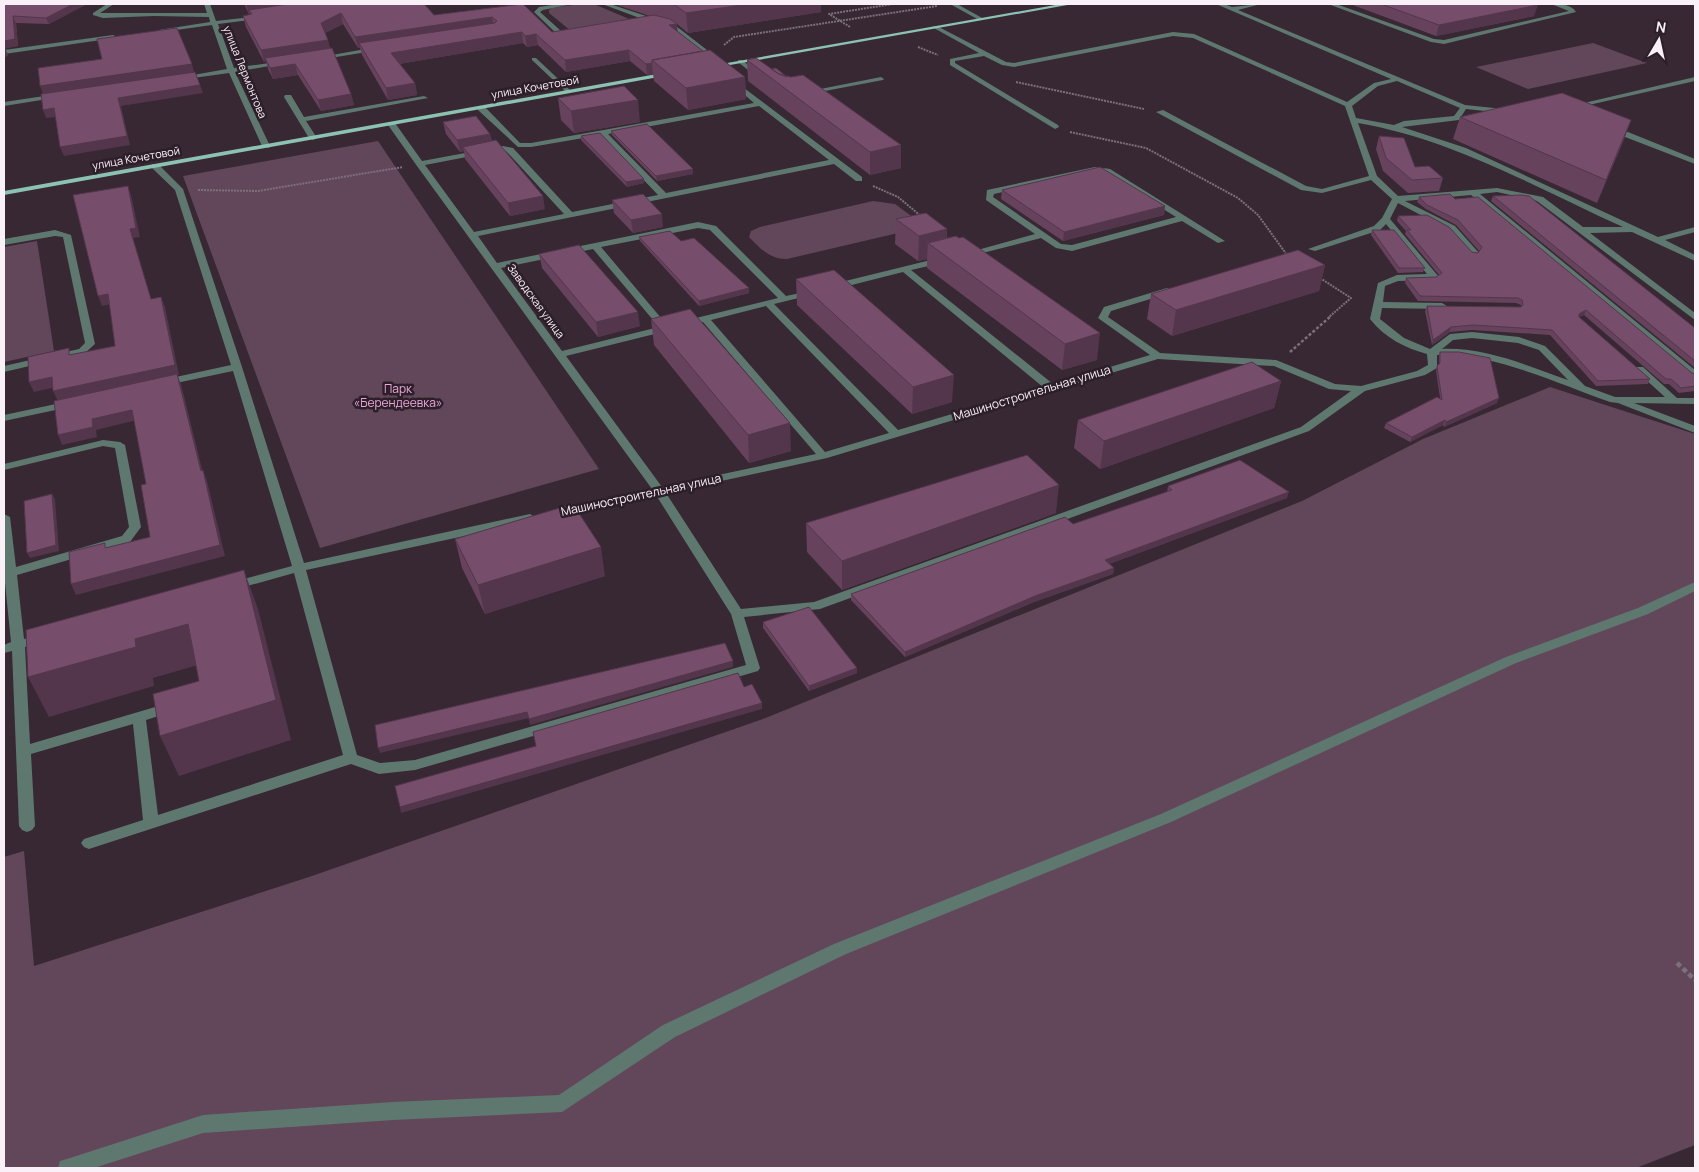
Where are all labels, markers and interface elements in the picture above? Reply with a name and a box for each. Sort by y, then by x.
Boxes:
north arrow [1634,15,1684,65]
text: N [1655,16,1668,37]
street label: улица Лермонтова [220,23,271,120]
street label: улица Кочетовой [490,71,580,102]
street label: улица Кочетовой [91,142,181,173]
street label: Заводская улица [504,260,569,341]
street label: Машиностроительная улица [951,361,1112,425]
park label: Парк «Берендеевка» [354,380,442,411]
street label: Машиностроительная улица [559,469,723,520]

